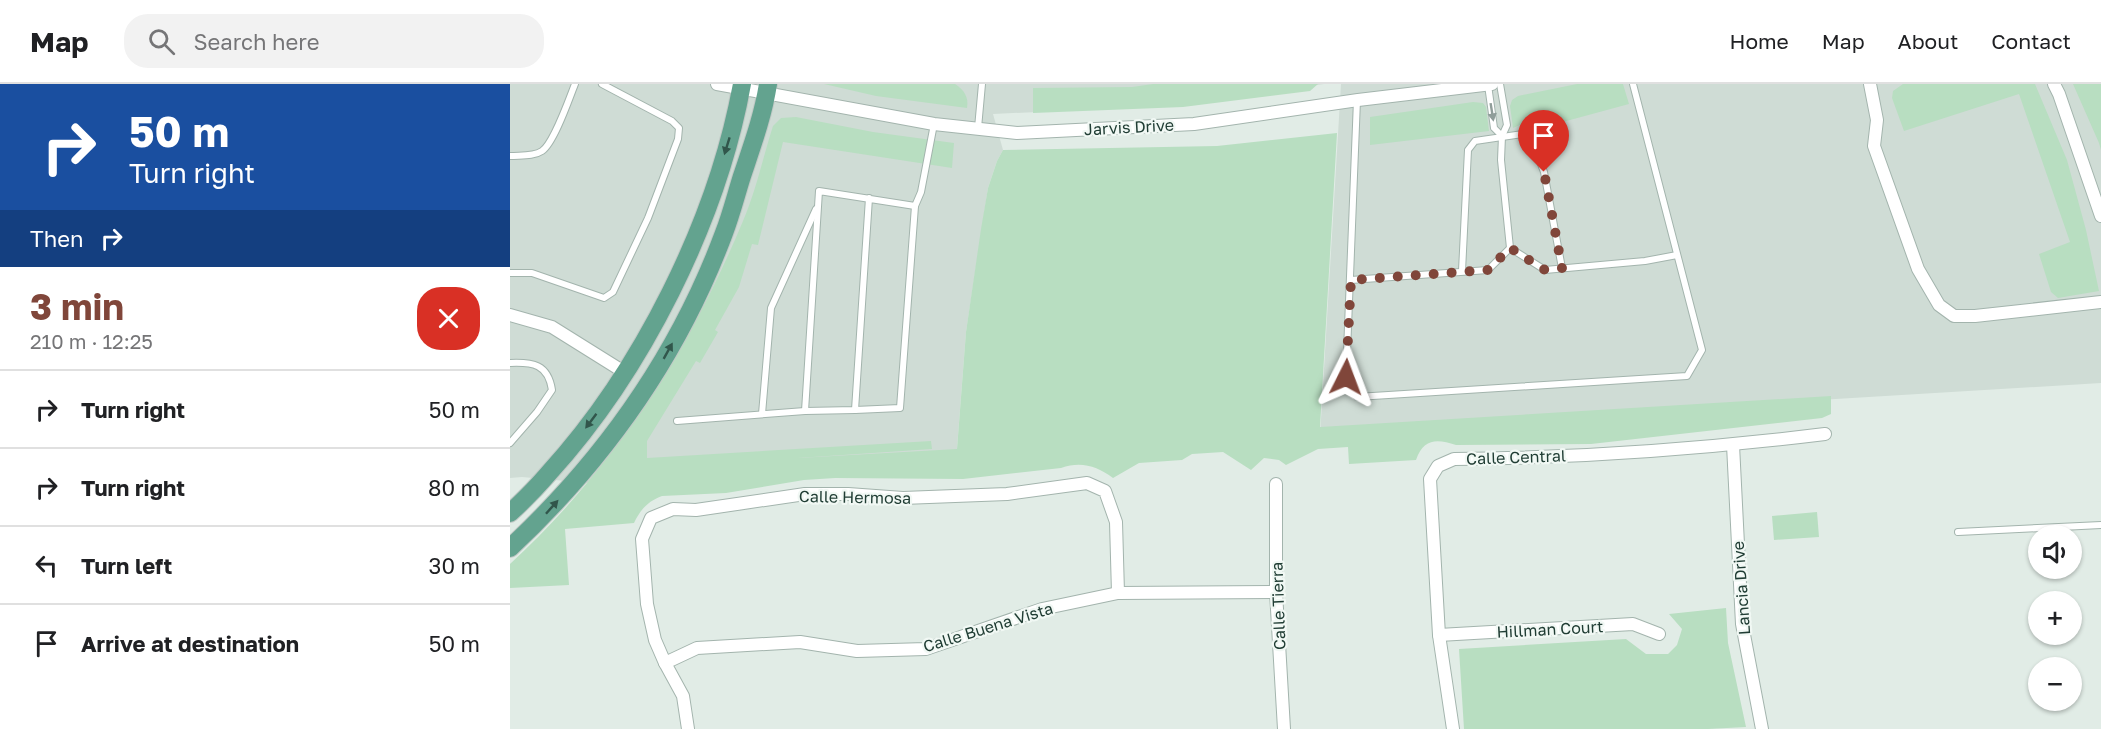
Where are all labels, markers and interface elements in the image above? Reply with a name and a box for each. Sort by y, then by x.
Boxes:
search box [124,14,544,68]
text: Map [30,25,88,58]
icon: search [145,25,178,58]
text: Search here [193,28,319,55]
text: Home [1729,28,1789,54]
text: Map [1822,28,1865,54]
text: About [1898,28,1958,54]
text: Contact [1991,28,2071,54]
one-way arrow [1487,102,1496,121]
text: 50 m [129,106,229,156]
icon: right [30,108,108,186]
pin [1518,110,1569,172]
street label: Jarvis Drive [1084,115,1174,139]
icon: arrive [1527,119,1560,152]
one-way arrow [722,137,731,155]
text: Turn right [129,157,255,189]
icon: right [95,222,128,255]
text: Then [30,225,83,252]
text: 3 min [30,285,124,328]
button: close [417,287,480,350]
text: 210 m · 12:25 [30,329,153,353]
one-way arrow [663,342,673,359]
position arrow [1314,345,1378,409]
icon: right [30,393,63,426]
text: Turn right [81,396,185,423]
text: 50 m [429,396,480,423]
one-way arrow [586,413,598,428]
street label: Calle Central [1466,445,1566,469]
icon: right [30,471,63,504]
text: Turn right [81,474,185,501]
text: 80 m [428,474,480,501]
street label: Calle Hermosa [799,486,911,508]
one-way arrow [545,500,558,515]
map controls [2028,525,2082,711]
button: sound [2028,525,2082,579]
street label: Lancia Drive [1728,540,1754,636]
icon: left [30,549,63,582]
text: Turn left [81,552,172,579]
text: 30 m [429,552,480,579]
street label: Calle Tierra [1266,562,1290,650]
button: + [2028,591,2082,645]
street label: Calle Buena Vista [921,598,1055,656]
street label: Hillman Court [1496,616,1604,642]
icon: arrive [30,627,63,660]
text: Arrive at destination [81,630,299,657]
text: 50 m [429,630,480,657]
button: − [2028,657,2082,711]

